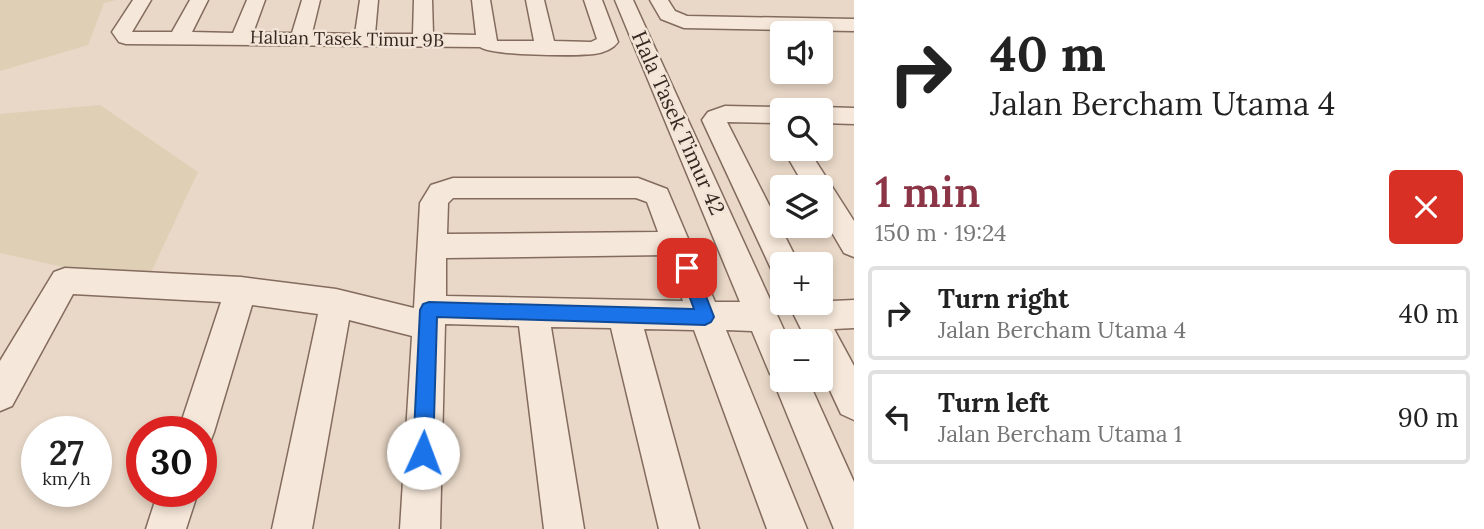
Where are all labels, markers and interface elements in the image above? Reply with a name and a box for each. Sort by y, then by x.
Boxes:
map controls [770,21,833,392]
button: sound [770,21,833,84]
text: 40 m [990,22,1106,84]
street label: Haluan Tasek Timur 9B [250,25,444,52]
street label: Hala Tasek Timur 42 [626,27,731,219]
icon: right [875,28,966,119]
text: Jalan Bercham Utama 4 [990,83,1335,124]
button: search [770,98,833,161]
text: 1 min [875,165,980,219]
button: close [1389,170,1463,244]
button: layers [770,175,833,238]
text: 150 m · 19:24 [875,218,1006,247]
pin [657,238,717,298]
icon: arrive [668,249,706,287]
button: + [770,252,833,315]
text: Turn right [938,282,1069,315]
icon: right [879,294,917,332]
text: 40 m [1399,297,1459,330]
text: Jalan Bercham Utama 4 [938,315,1186,344]
button: − [770,329,833,392]
text: Turn left [938,386,1049,419]
icon: left [879,398,917,436]
text: 90 m [1398,401,1459,434]
speed limit sign: 30 [126,416,217,507]
position arrow [386,416,460,490]
text: Jalan Bercham Utama 1 [938,419,1182,448]
text: 27 [49,430,84,475]
text: km/h [42,467,91,490]

